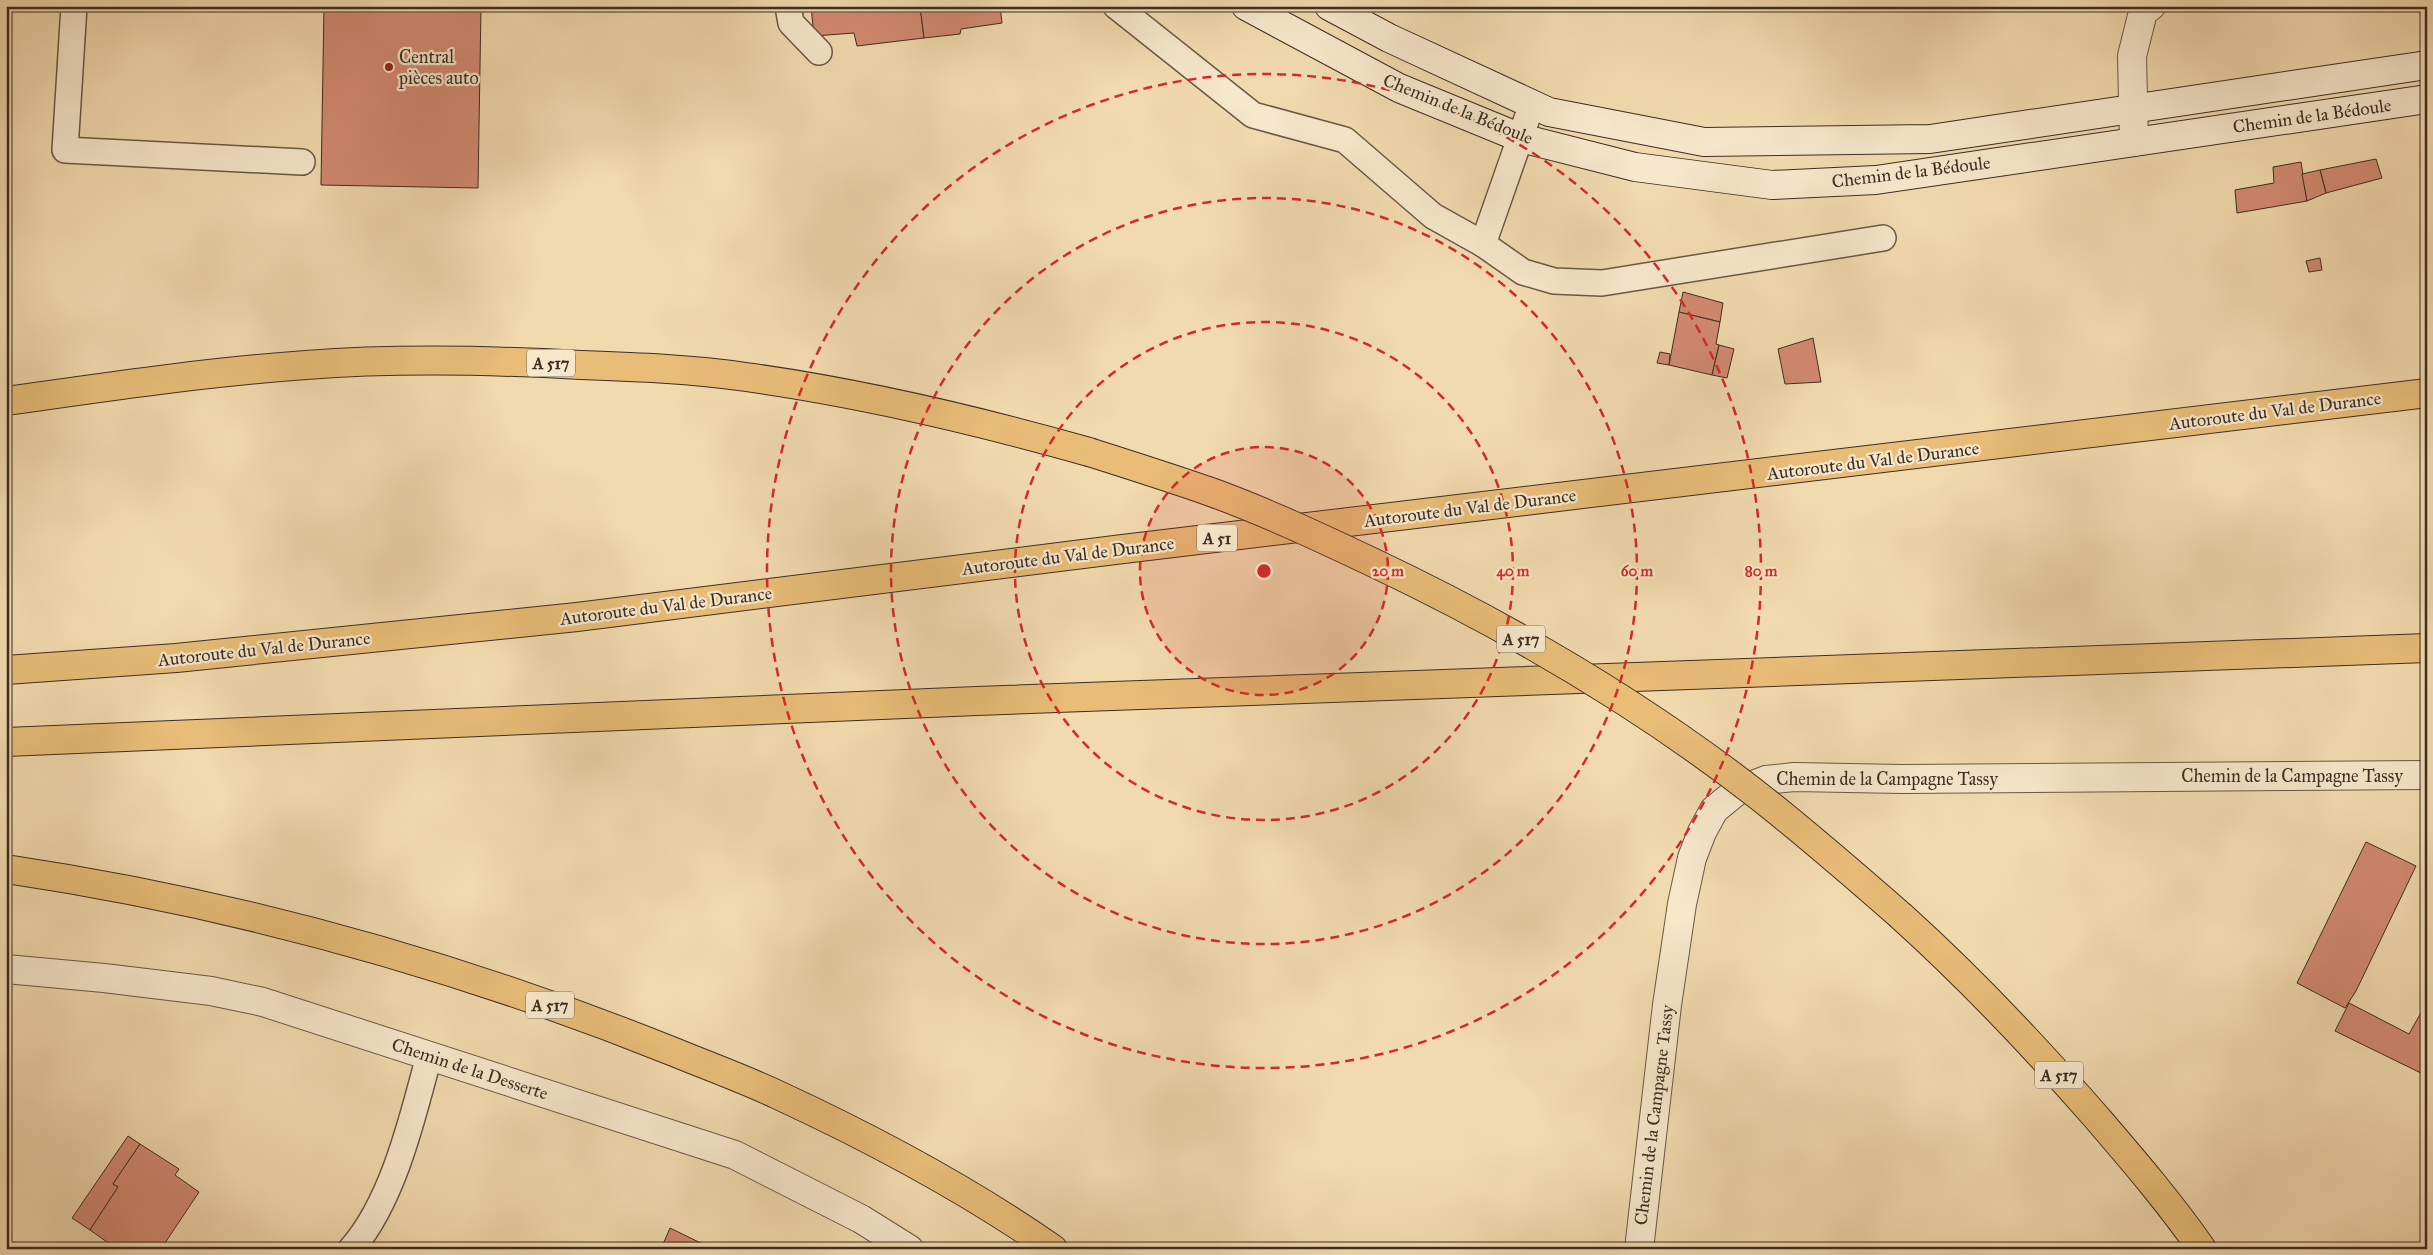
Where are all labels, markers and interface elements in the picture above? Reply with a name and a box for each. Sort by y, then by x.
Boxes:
place label: Central pièces auto [398,46,479,89]
marker: Central pièces auto [383,61,395,73]
street label: Chemin de la Bédoule [1380,69,1536,149]
street label: Chemin de la Bédoule [2231,94,2393,138]
street label: Chemin de la Bédoule [1830,151,1992,193]
road number: A 517 [527,349,575,376]
street label: Autoroute du Val de Durance [2167,387,2382,435]
street label: Autoroute du Val de Durance [1765,437,1980,485]
street label: Autoroute du Val de Durance [1362,484,1577,532]
road number: A 51 [1197,524,1237,552]
street label: Autoroute du Val de Durance [960,532,1175,580]
centre of rings [1255,562,1273,580]
text: 20 m [1372,562,1404,580]
text: 40 m [1497,562,1530,581]
text: 60 m [1621,562,1654,580]
text: 80 m [1745,562,1778,580]
street label: Autoroute du Val de Durance [558,582,773,630]
road number: A 517 [1497,626,1545,652]
street label: Autoroute du Val de Durance [156,627,371,671]
street label: Chemin de la Campagne Tassy [2181,765,2403,788]
street label: Chemin de la Campagne Tassy [1776,768,1998,791]
road number: A 517 [526,992,574,1018]
street label: Chemin de la Campagne Tassy [1630,1003,1679,1226]
street label: Chemin de la Desserte [389,1033,551,1105]
road number: A 517 [2035,1062,2083,1088]

